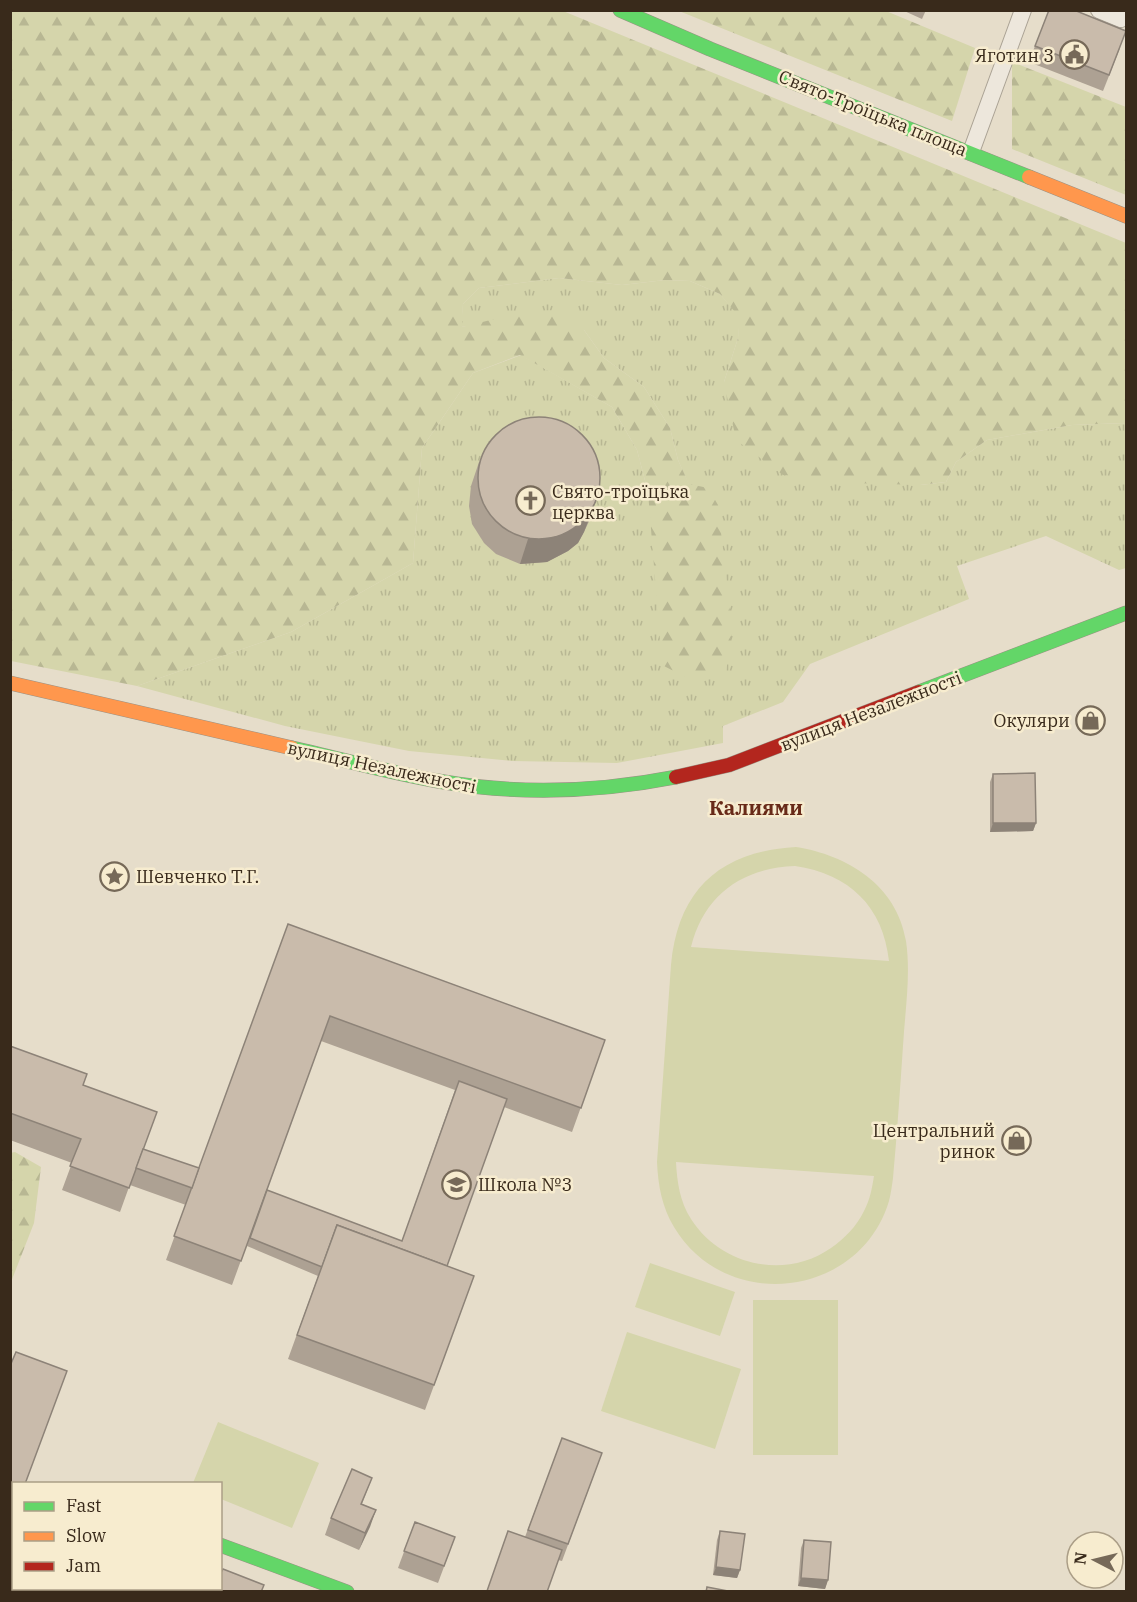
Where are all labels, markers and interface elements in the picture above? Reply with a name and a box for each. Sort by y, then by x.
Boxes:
public building icon: Яготин 3 [1059,39,1091,71]
place label: Яготин 3 [975,44,1054,67]
street label: Свято-Троїцька площа [775,65,971,161]
place label: Свято-троїцька церква [552,480,690,524]
church icon: Свято-троїцька церква [515,485,547,517]
street label: вулиця Незалежності [777,666,965,756]
shop icon: Окуляри [1075,704,1107,736]
place label: Окуляри [993,709,1070,732]
street label: вулиця Незалежності [286,736,479,798]
district label: Калиями [709,794,803,821]
place icon: Шевченко Т.Г. [99,860,131,892]
place label: Шевченко Т.Г. [136,865,259,888]
place label: Центральний ринок [873,1119,996,1163]
shop icon: Центральний ринок [1000,1124,1032,1156]
school or university icon: Школа №3 [441,1168,473,1200]
place label: Школа №3 [478,1173,572,1196]
legend [12,1482,222,1590]
text: Fast [66,1494,101,1517]
text: Slow [66,1524,106,1547]
north arrow [1065,1530,1125,1590]
text: N [1069,1551,1091,1566]
text: Jam [66,1554,101,1577]

